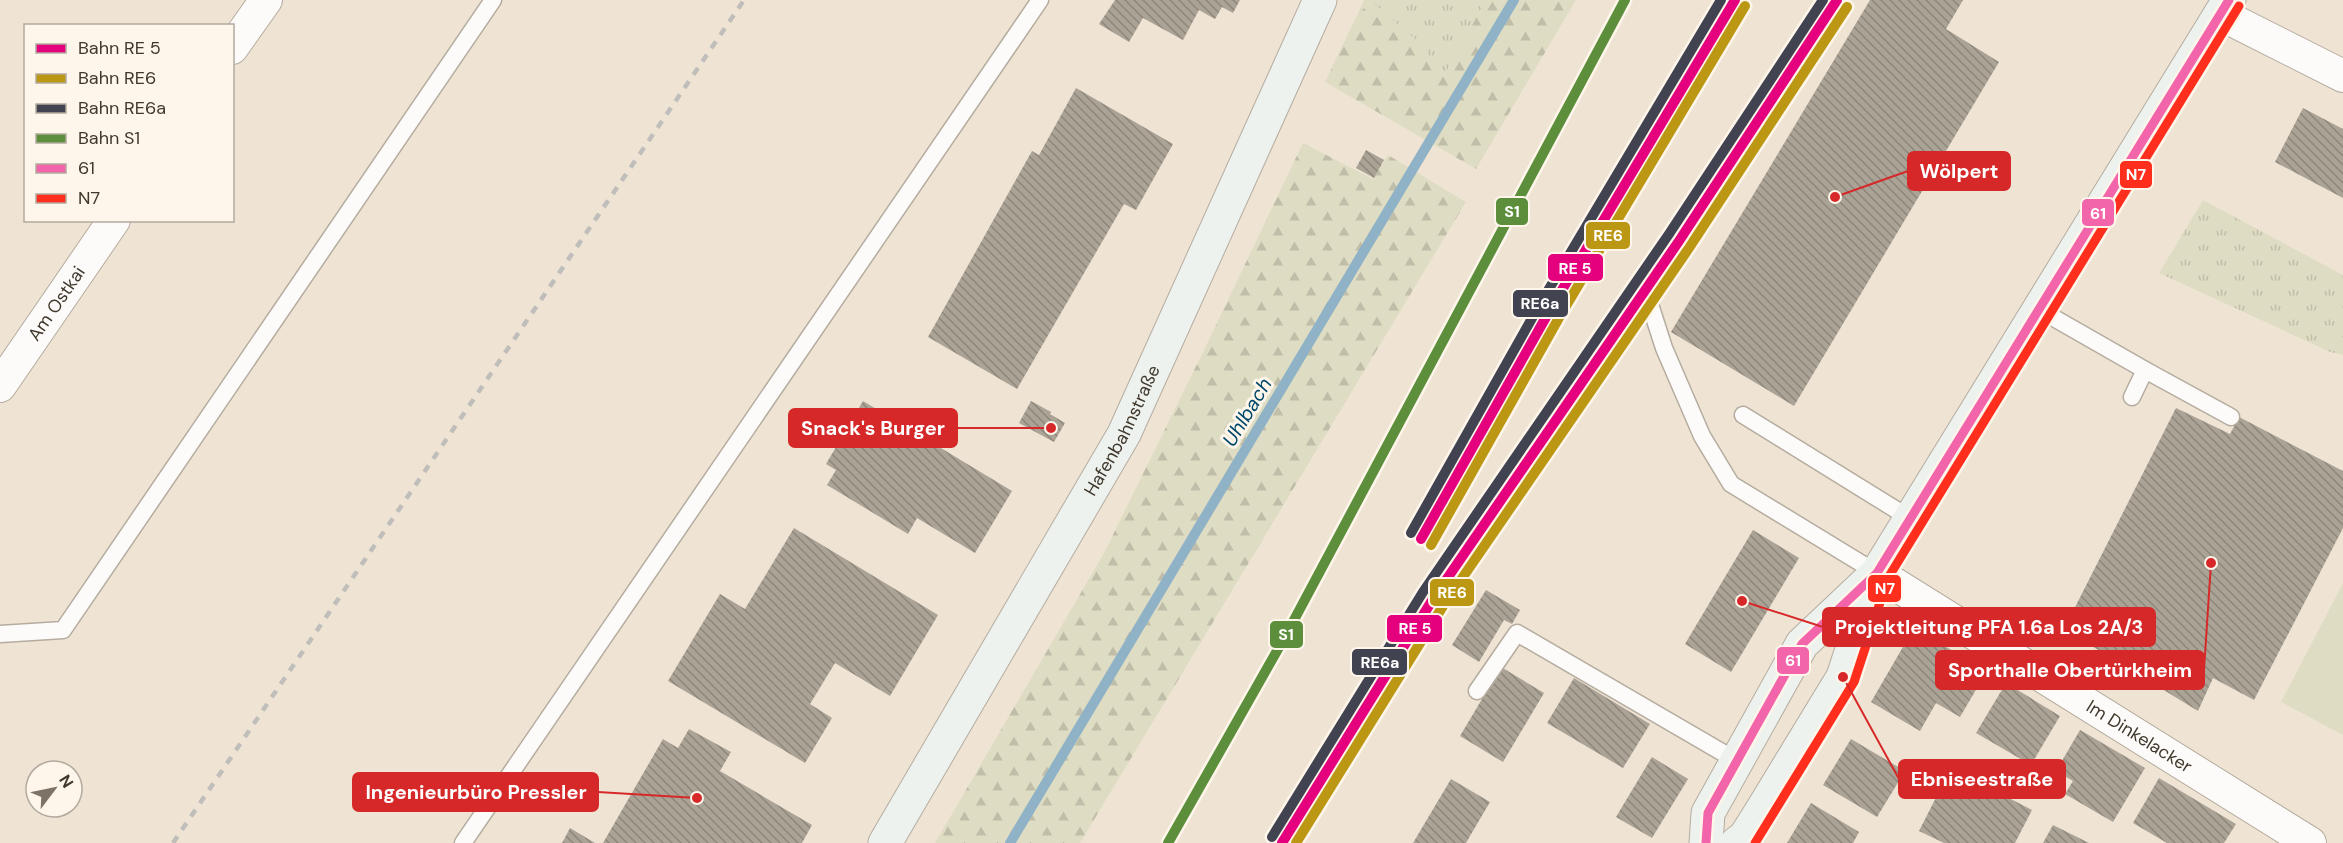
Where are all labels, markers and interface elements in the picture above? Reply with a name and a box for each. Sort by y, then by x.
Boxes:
legend [24,24,234,222]
text: Bahn RE 5 [78,36,161,60]
text: Bahn RE6 [78,66,156,90]
text: Bahn RE6a [78,96,166,120]
text: Bahn S1 [78,126,140,150]
callout: Wölpert [1908,152,2010,190]
text: 61 [78,156,95,180]
text: Wölpert [1920,158,1998,184]
line badge: N7 [2119,160,2153,189]
text: N7 [2126,164,2147,185]
text: N7 [78,186,100,210]
line badge: S1 [1495,197,1529,226]
line badge: 61 [2081,198,2115,227]
text: S1 [1504,201,1520,222]
text: 61 [2090,203,2106,224]
line badge: RE6 [1585,221,1631,250]
text: RE6 [1593,225,1623,246]
line badge: RE 5 [1547,253,1604,282]
text: RE 5 [1558,258,1592,279]
street label: Am Ostkai [22,262,91,346]
line badge: RE6a [1512,289,1569,318]
text: RE6a [1521,293,1559,314]
street label: Hafenbahnstraße [1078,361,1166,500]
water label: Uhlbach [1216,373,1278,451]
callout: Snack's Burger [789,409,957,447]
text: Snack's Burger [801,415,945,441]
line badge: N7 [1867,574,1902,603]
line badge: RE6 [1429,578,1475,607]
text: N7 [1875,578,1896,599]
text: RE6 [1437,582,1467,603]
callout: Projektleitung PFA 1.6a Los 2A/3 [1823,608,2155,646]
line badge: RE 5 [1386,614,1443,643]
text: Projektleitung PFA 1.6a Los 2A/3 [1835,614,2143,640]
text: RE 5 [1398,618,1432,639]
line badge: S1 [1269,620,1304,649]
text: S1 [1278,624,1294,645]
line badge: 61 [1776,646,1810,675]
line badge: RE6a [1351,648,1408,676]
text: 61 [1785,650,1801,671]
callout: Sporthalle Obertürkheim [1936,651,2204,689]
text: RE6a [1361,652,1399,673]
text: Sporthalle Obertürkheim [1948,657,2192,683]
street label: Im Dinkelacker [2082,695,2197,779]
north arrow [24,759,84,819]
callout: Ebniseestraße [1899,760,2065,798]
text: Ebniseestraße [1911,766,2053,792]
text: N [54,771,78,792]
callout: Ingenieurbüro Pressler [353,773,598,811]
text: Ingenieurbüro Pressler [365,779,587,805]

